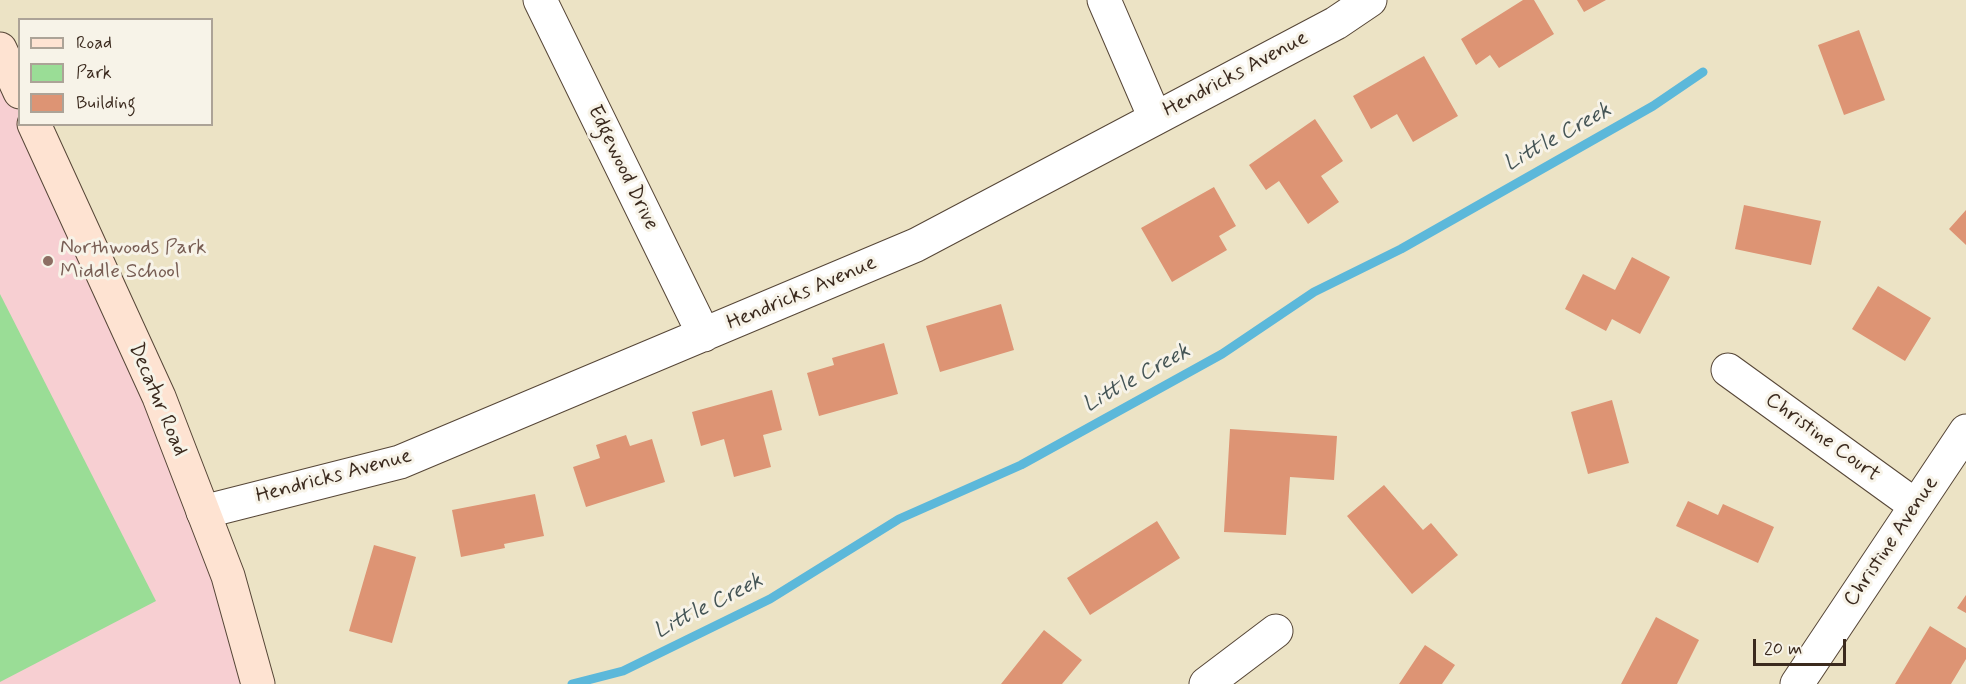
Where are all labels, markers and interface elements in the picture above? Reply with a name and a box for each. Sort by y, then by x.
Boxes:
legend [18,18,213,126]
street label: Hendricks Avenue [1159,26,1313,124]
text: Road [76,31,112,55]
text: Park [76,61,112,85]
text: Building [76,91,136,115]
water label: Little Creek [1500,98,1616,178]
street label: Edgewood Drive [581,101,663,235]
place label: Northwoods Park Middle School [60,236,206,286]
street label: Hendricks Avenue [723,251,881,337]
marker: Northwoods Park Middle School [41,254,55,268]
water label: Little Creek [1079,339,1195,419]
street label: Decatur Road [122,340,192,460]
street label: Christine Court [1760,388,1884,488]
street label: Hendricks Avenue [253,444,415,510]
street label: Christine Avenue [1839,472,1945,612]
water label: Little Creek [650,568,768,646]
scale bar [1756,627,1849,665]
text: 20 m [1764,637,1802,661]

